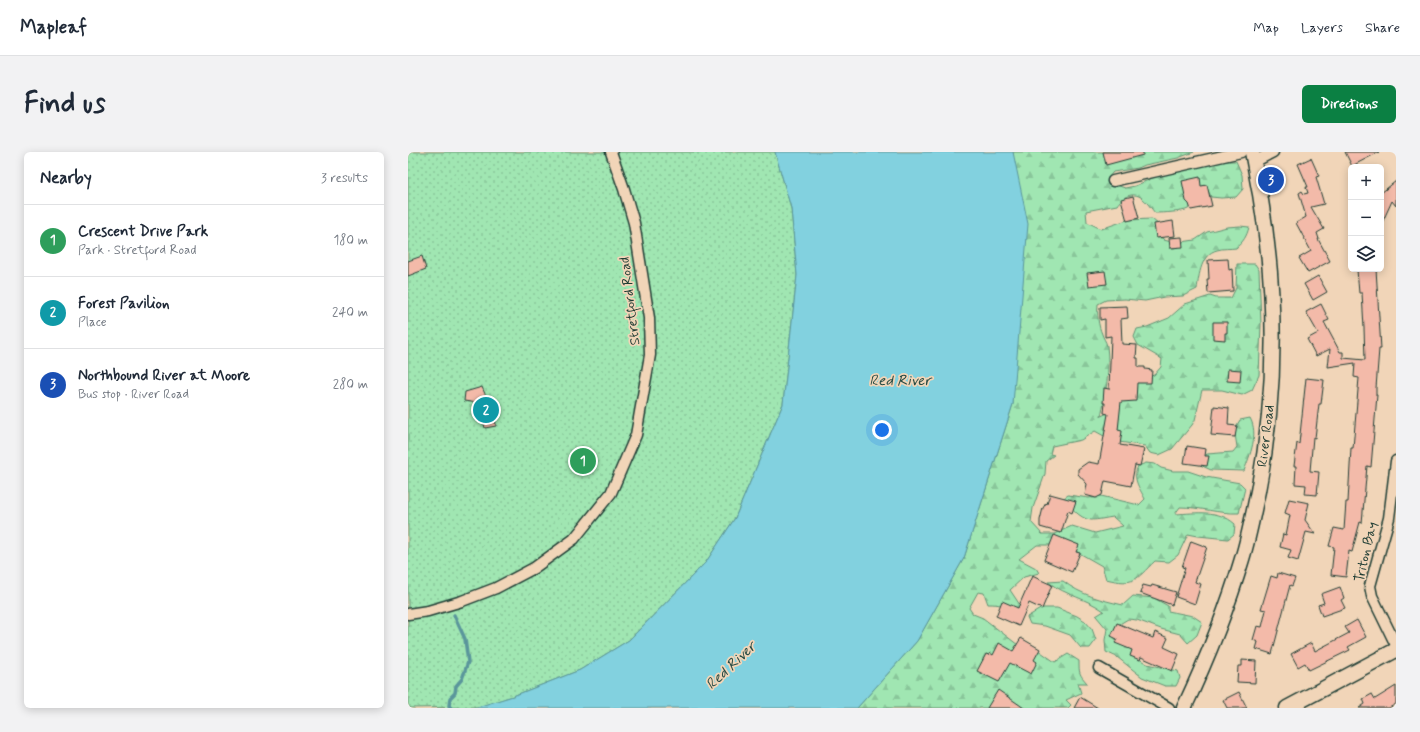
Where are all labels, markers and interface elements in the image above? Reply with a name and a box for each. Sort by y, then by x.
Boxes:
text: Mapleaf [20,15,87,40]
text: Map [1253,19,1279,37]
text: Layers [1301,19,1343,37]
text: Share [1365,19,1400,37]
button: Directions [1302,85,1396,123]
text: Find us [24,86,105,123]
map controls [1348,164,1384,272]
button: + [1348,164,1384,200]
pin: 3 [1258,165,1284,195]
text: Nearby [40,167,92,189]
text: 3 results [321,170,368,187]
button: − [1348,200,1384,236]
text: Crescent Drive Park [78,222,208,242]
text: 1 [50,232,56,249]
text: 180 m [333,232,368,249]
button: layers [1348,236,1384,272]
text: Park · Stretford Road [78,242,196,259]
street label: Stretford Road [616,256,646,346]
text: Forest Pavilion [78,294,169,314]
text: 2 [50,304,56,321]
text: 240 m [332,304,368,321]
text: Place [78,314,107,331]
text: Northbound River at Moore [78,366,250,386]
water label: Red River [869,371,933,391]
text: 3 [50,376,56,393]
text: 280 m [333,376,368,393]
text: Bus stop · River Road [78,386,189,403]
pin: 2 [473,395,499,425]
street label: River Road [1253,404,1279,468]
your location [872,420,892,440]
pin: 1 [570,446,596,476]
street label: Triton Bay [1350,520,1382,584]
water label: Red River [702,637,762,694]

